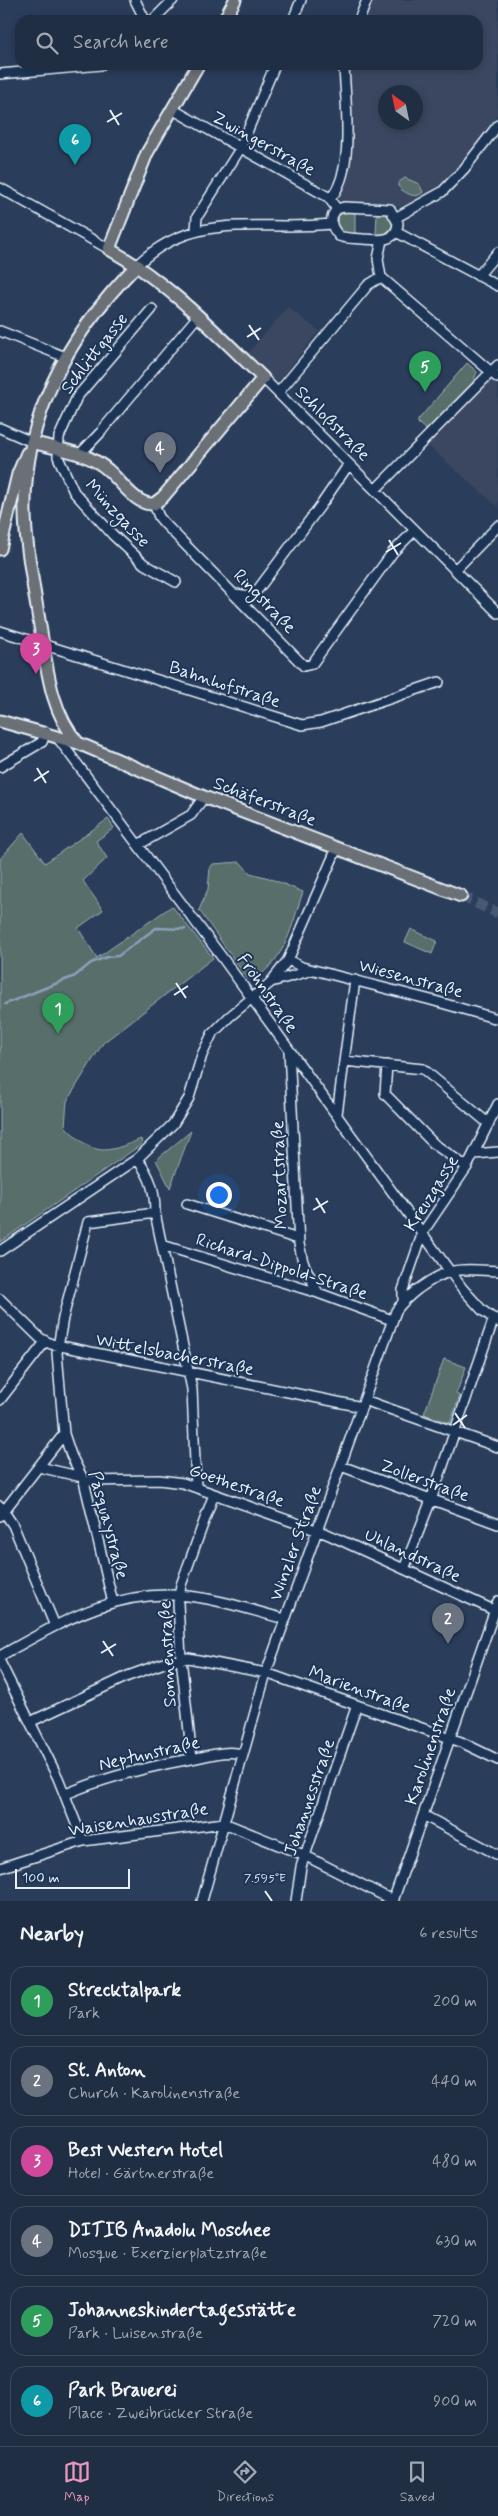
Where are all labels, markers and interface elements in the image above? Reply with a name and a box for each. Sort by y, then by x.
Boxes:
search box [15,15,483,70]
icon: search [33,29,61,57]
text: Search here [73,30,169,55]
north arrow [378,85,423,130]
street label: Zwingerstraße [207,106,320,182]
pin: 6 [59,124,91,165]
street label: Schlittgasse [55,308,134,399]
pin: 5 [409,351,441,392]
street label: Schloßstraße [289,381,375,467]
pin: 4 [144,432,176,473]
street label: Münzgasse [78,474,155,554]
street label: Ringstraße [227,564,301,640]
pin: 3 [20,633,52,674]
street label: Bahnhofstraße [166,656,284,714]
street label: Schäferstraße [210,771,320,833]
street label: Fröhnstraße [231,949,303,1038]
street label: Wiesenstraße [356,954,466,1004]
pin: 1 [42,993,74,1034]
street label: Mozartstraße [266,1120,294,1230]
street label: Kreuzgasse [399,1151,465,1236]
your location [206,1182,232,1208]
street label: Richard-Dippold-Straße [193,1228,371,1306]
street label: Wittelsbacherstraße [94,1328,256,1382]
street label: Zollerstraße [377,1454,473,1508]
street label: Goethestraße [186,1458,288,1514]
street label: Pasquaystraße [82,1468,134,1582]
street label: Winzler Straße [264,1482,328,1604]
street label: Uhlandstraße [360,1523,465,1589]
street label: Sonnenstraße [153,1600,183,1708]
pin: 2 [432,1603,464,1644]
street label: Marienstraße [305,1660,414,1720]
street label: Karolinenstraße [400,1684,462,1808]
street label: Neptunstraße [96,1731,202,1777]
street label: Johannesstraße [279,1736,341,1859]
street label: Waisenhausstraße [67,1797,210,1843]
scale bar [15,1866,130,1889]
text: 100 m [22,1869,60,1887]
text: 7.595°E [244,1871,286,1887]
text: Nearby [20,1920,84,1948]
text: 6 results [419,1923,478,1944]
text: Strecktalpark [68,1978,181,2003]
text: 1 [33,1991,41,2012]
text: 200 m [433,1991,477,2012]
text: Park [68,2003,100,2024]
text: St. Anton [68,2058,146,2083]
text: 2 [33,2071,41,2092]
text: 440 m [431,2071,477,2092]
text: Church · Karolinenstraße [68,2083,240,2104]
text: Best Western Hotel [68,2138,223,2163]
text: 3 [33,2151,41,2172]
text: 480 m [432,2151,477,2172]
text: Hotel · Gärtnerstraße [68,2163,214,2184]
text: DITIB Anadolu Moschee [68,2218,271,2243]
text: 4 [32,2231,42,2252]
text: 630 m [435,2231,477,2252]
text: Mosque · Exerzierplatzstraße [68,2243,267,2264]
text: Johanneskindertagesstätte [68,2298,296,2323]
text: 5 [32,2311,42,2332]
text: 720 m [432,2311,477,2332]
text: Park · Luisenstraße [68,2323,203,2344]
text: Park Brauerei [68,2378,177,2403]
text: 6 [33,2391,41,2412]
text: 900 m [433,2391,477,2412]
text: Place · Zweibrücker Straße [68,2403,253,2424]
tab: Map [63,2458,91,2506]
tab: Directions [217,2458,274,2506]
tab: Saved [400,2458,435,2506]

